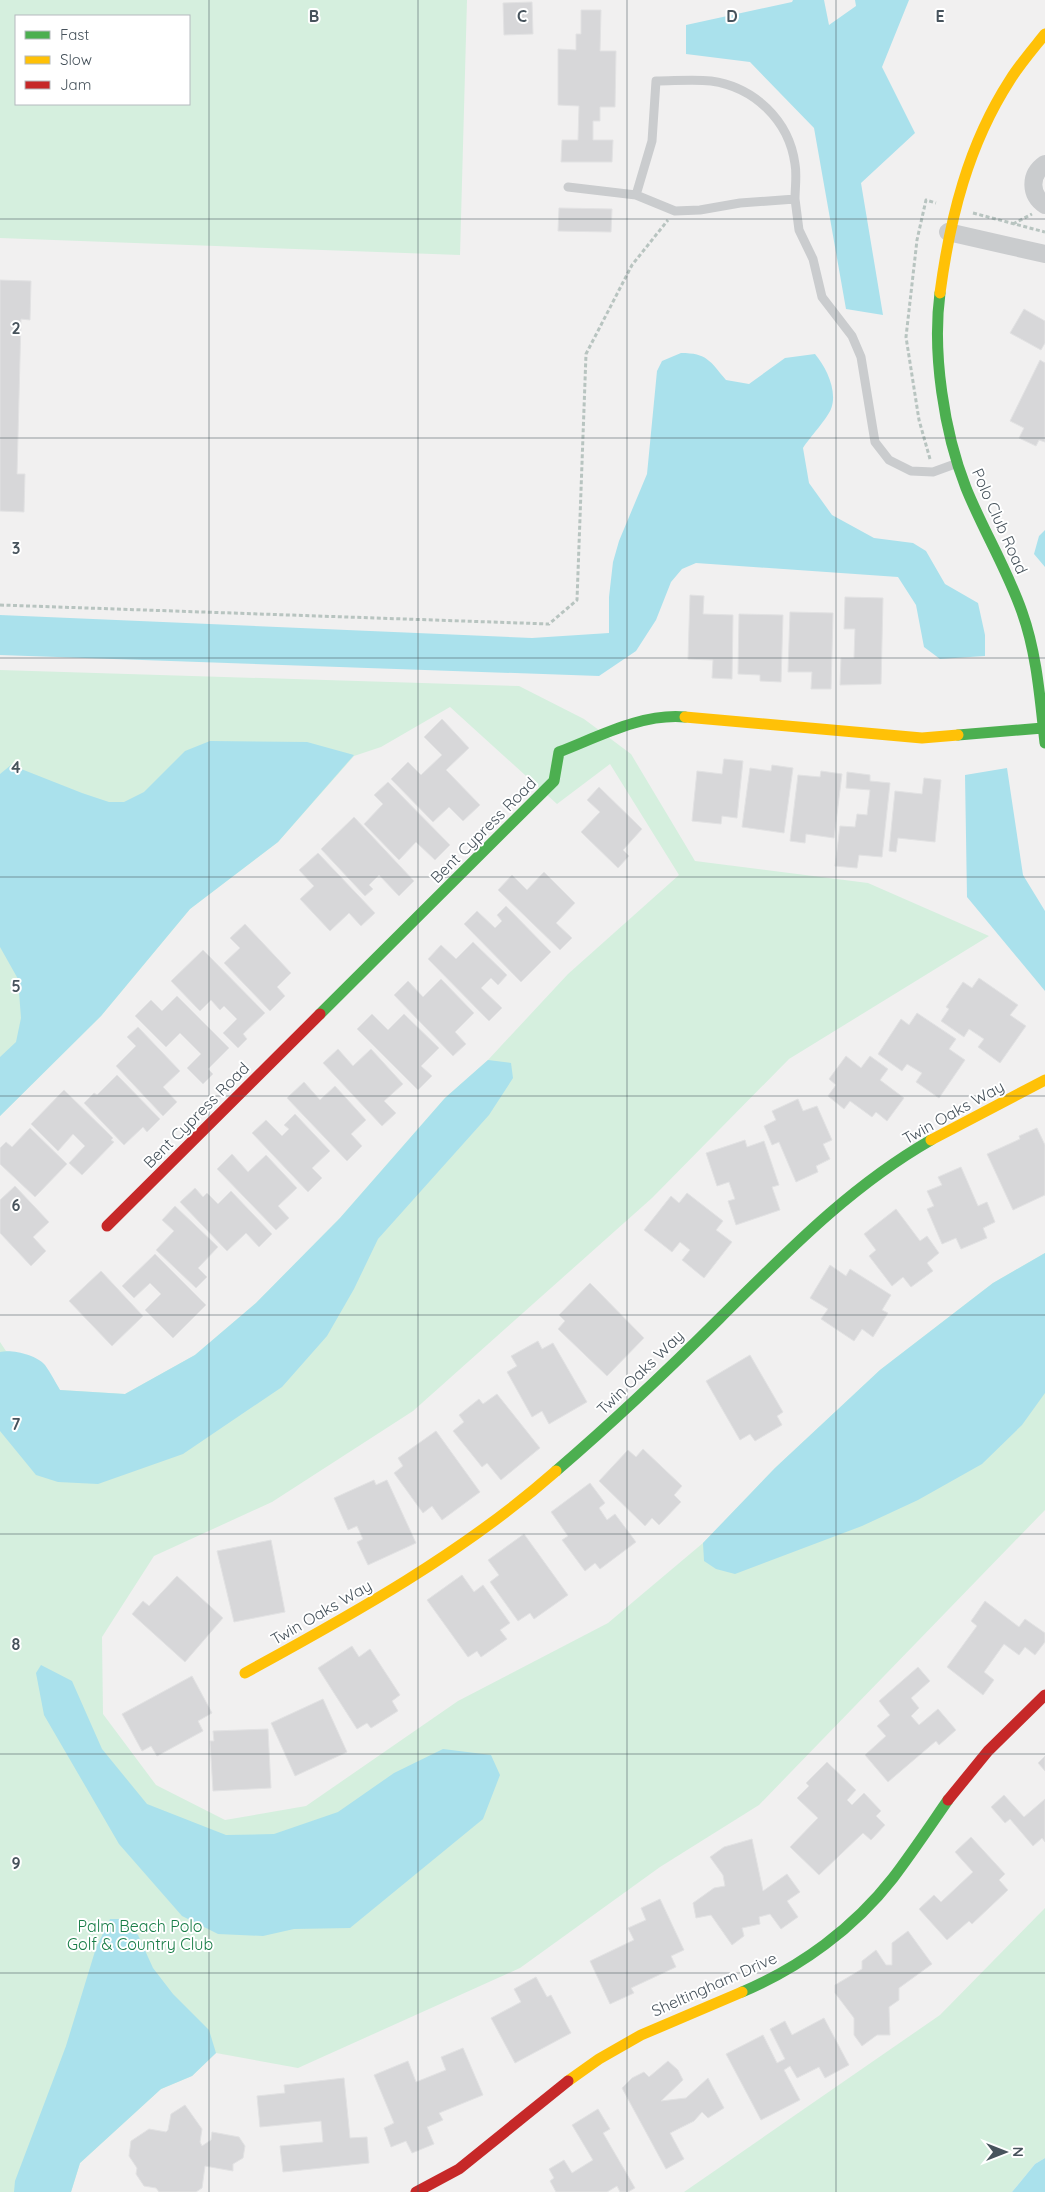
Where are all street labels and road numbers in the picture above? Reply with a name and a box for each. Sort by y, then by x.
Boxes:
street label: Polo Club Road [968,465,1032,577]
street label: Bent Cypress Road [426,773,540,887]
street label: Bent Cypress Road [139,1058,253,1172]
street label: Twin Oaks Way [899,1076,1007,1148]
street label: Twin Oaks Way [592,1325,688,1419]
street label: Twin Oaks Way [267,1575,375,1649]
street label: Sheltingham Drive [648,1947,780,2021]

